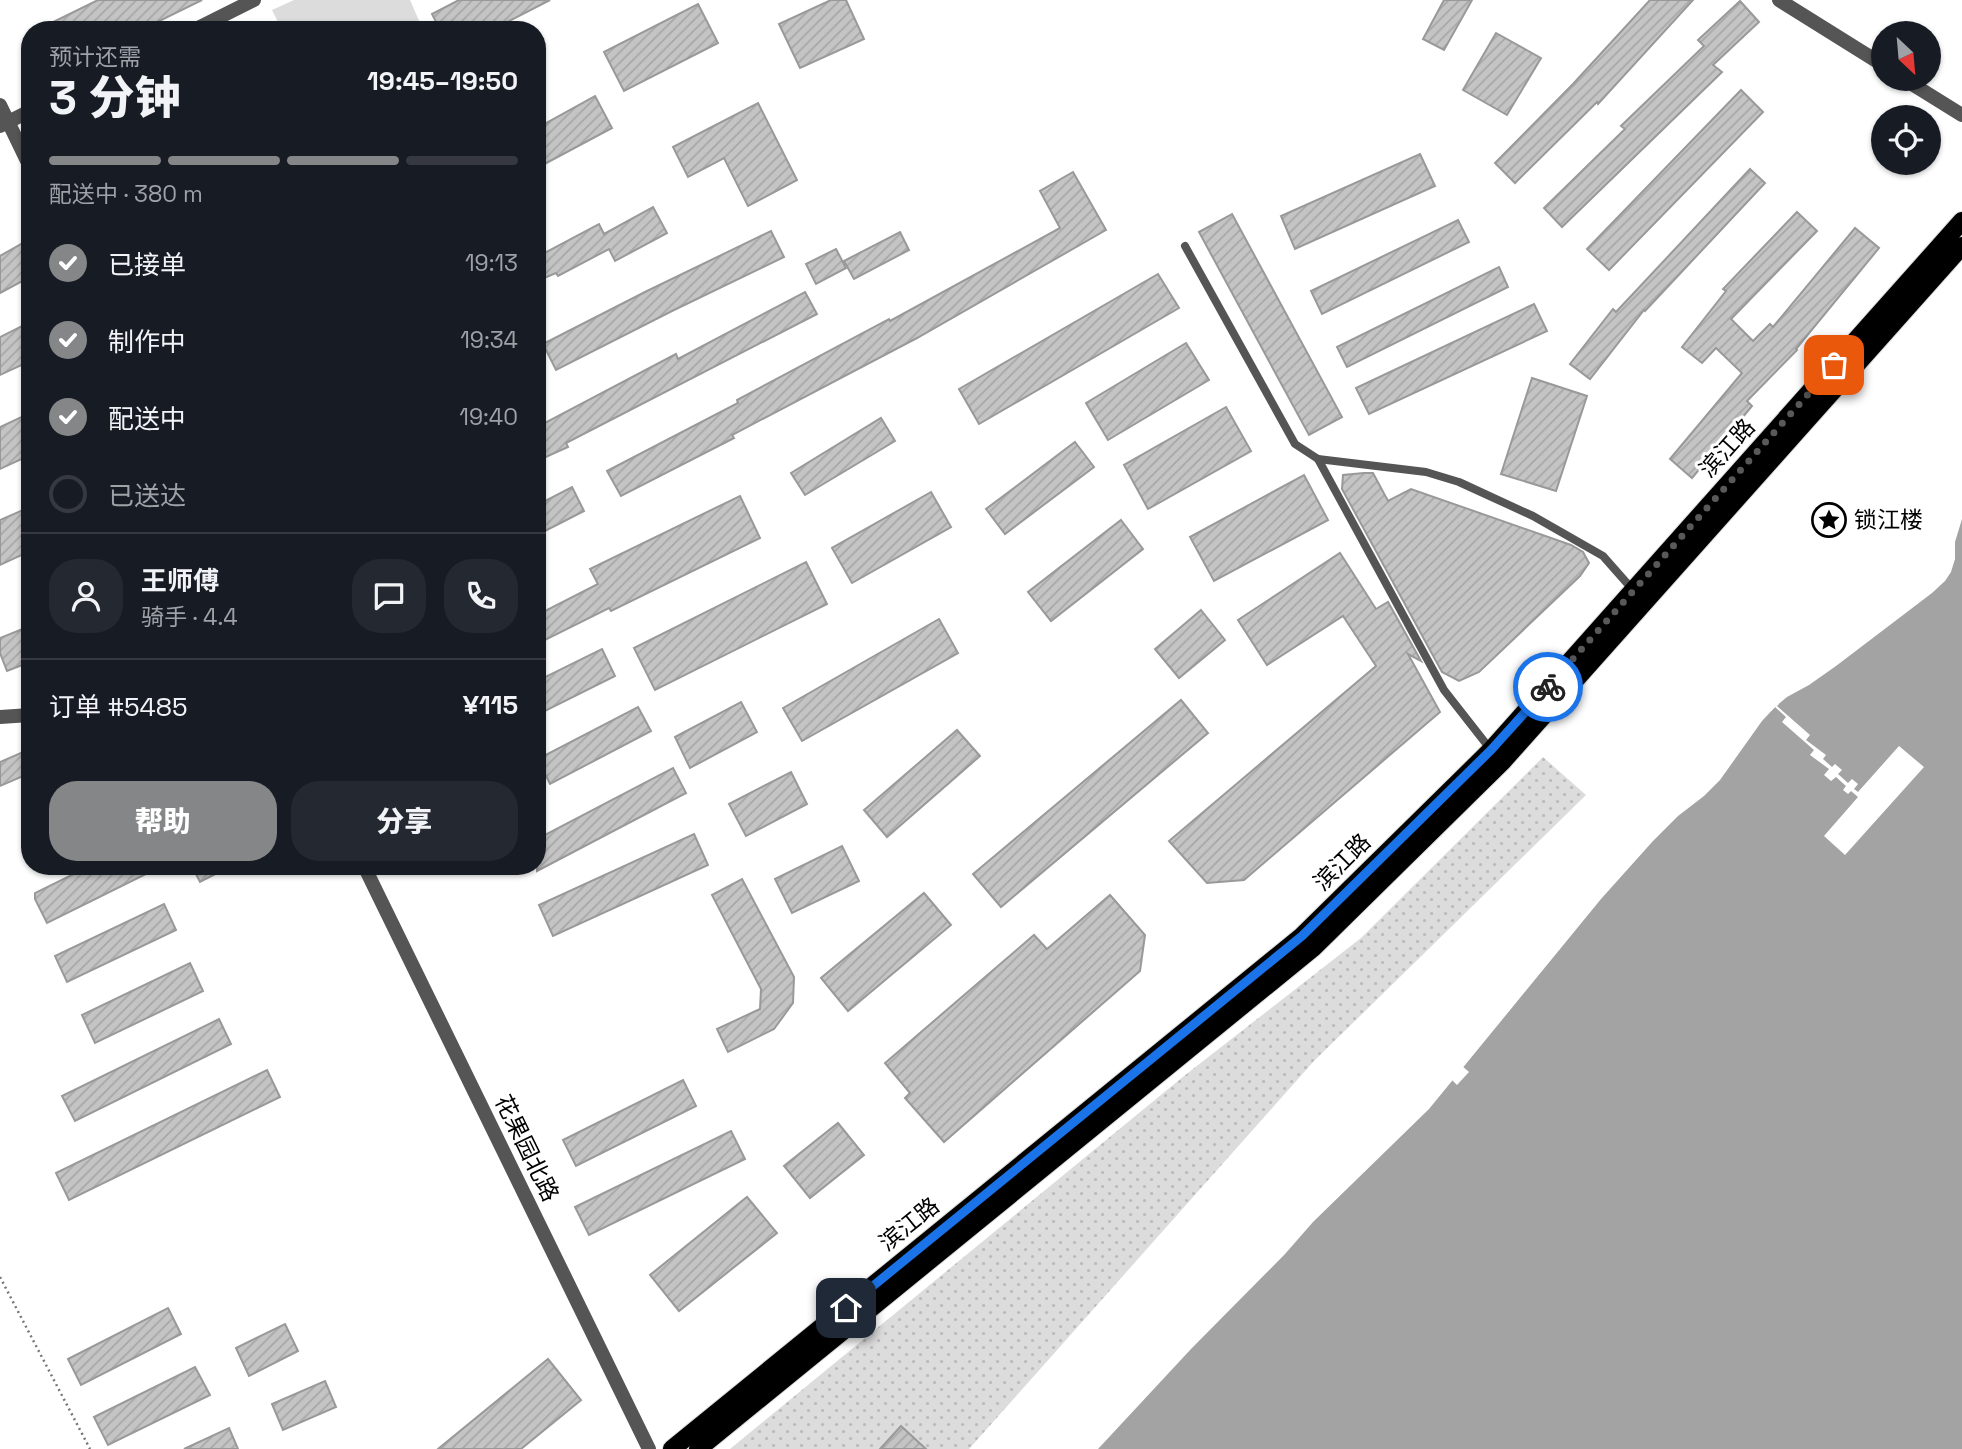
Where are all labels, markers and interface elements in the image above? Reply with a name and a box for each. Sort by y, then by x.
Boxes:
north arrow [1871,21,1941,91]
map controls [1871,21,1941,175]
text: 预计还需 [49,42,141,72]
text: 19:45–19:50 [367,64,518,98]
text: 3 分钟 [49,69,181,127]
button: locate [1871,105,1941,175]
text: 配送中 · 380 m [49,179,203,209]
icon: check [49,244,87,282]
text: 已接单 [108,248,186,282]
text: 19:13 [465,248,518,278]
icon: check [49,321,87,359]
text: 制作中 [108,325,186,359]
text: 19:34 [460,325,518,355]
pin [1804,335,1864,395]
icon: bag [1815,346,1853,384]
icon: check [49,398,87,436]
text: 配送中 [108,402,186,436]
text: 19:40 [459,402,518,432]
street label: 滨江路 [1693,412,1761,484]
text: 已送达 [108,479,186,513]
place icon: 锁江楼 [1810,501,1848,539]
place label: 锁江楼 [1854,505,1923,535]
button: person [49,559,123,633]
button: chat [352,559,426,633]
button: phone [444,559,518,633]
text: 王师傅 [141,564,219,598]
text: 骑手 · 4.4 [141,602,238,632]
courier [1513,652,1583,722]
icon: bike [1529,668,1567,706]
text: ¥115 [463,688,518,722]
text: 订单 #5485 [49,690,188,724]
button: 帮助 [49,781,277,861]
button: 分享 [291,781,518,861]
street label: 滨江路 [1307,827,1377,897]
street label: 花果园北路 [488,1090,566,1206]
street label: 滨江路 [873,1191,945,1257]
pin [816,1278,876,1338]
icon: home [827,1289,865,1327]

